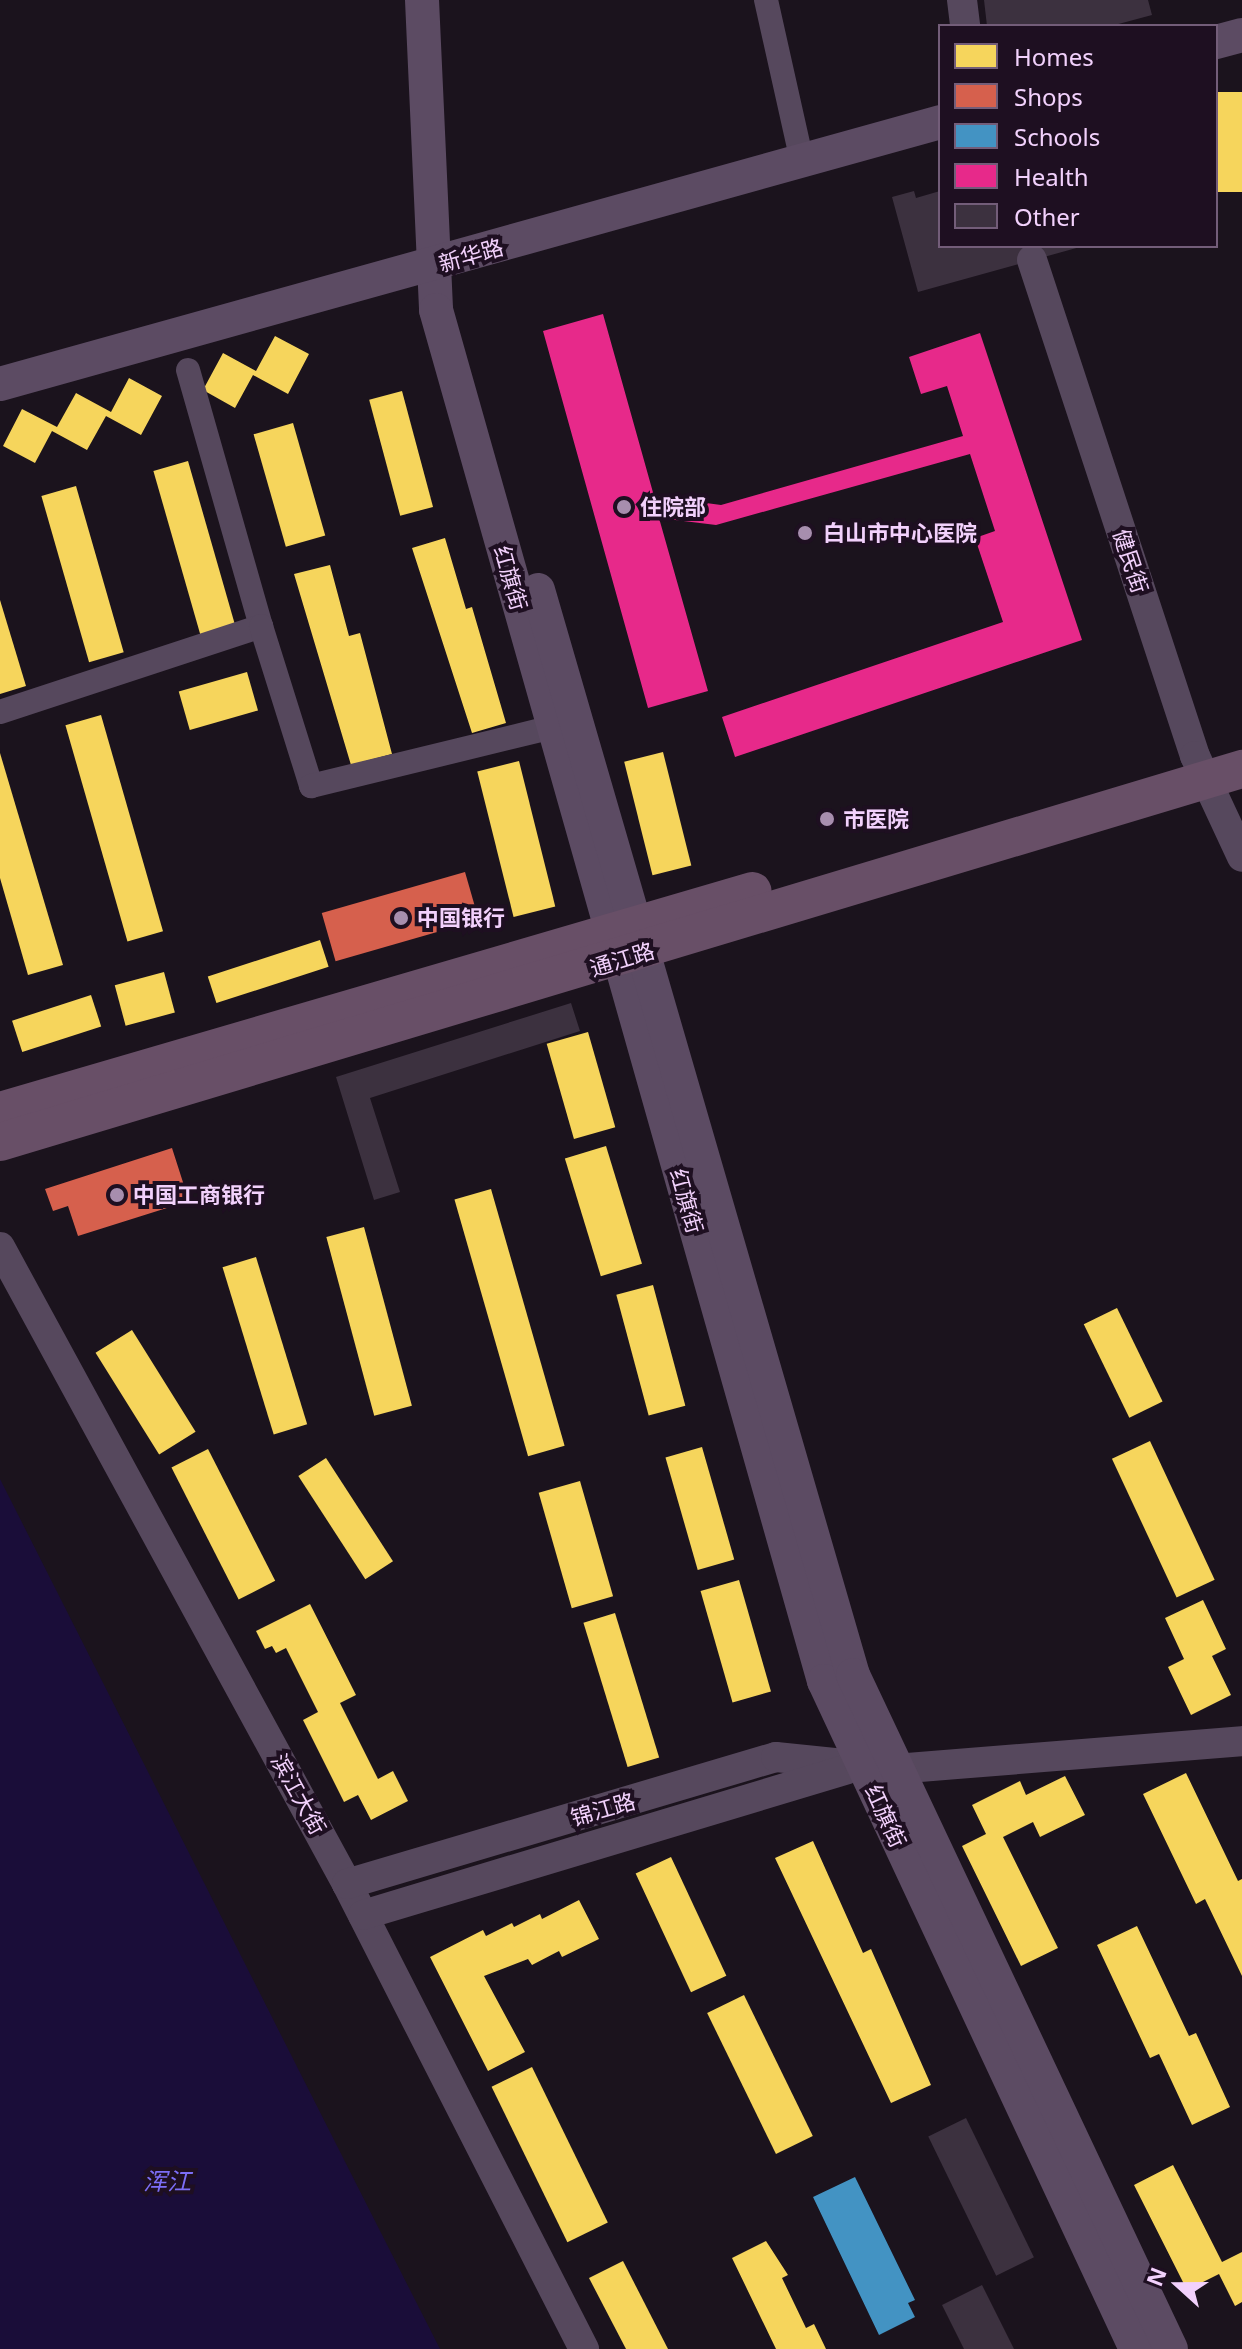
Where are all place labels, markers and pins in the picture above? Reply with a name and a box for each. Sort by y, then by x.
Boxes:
place label: 住院部 [640,494,706,520]
marker: 住院部 [615,498,633,516]
place label: 白山市中心医院 [823,520,977,546]
marker: 白山市中心医院 [794,522,816,544]
place label: 市医院 [843,806,909,832]
marker: 市医院 [818,810,836,828]
place label: 中国银行 [417,905,505,931]
marker: 中国银行 [392,909,410,927]
place label: 中国工商银行 [133,1182,265,1208]
marker: 中国工商银行 [108,1186,126,1204]

